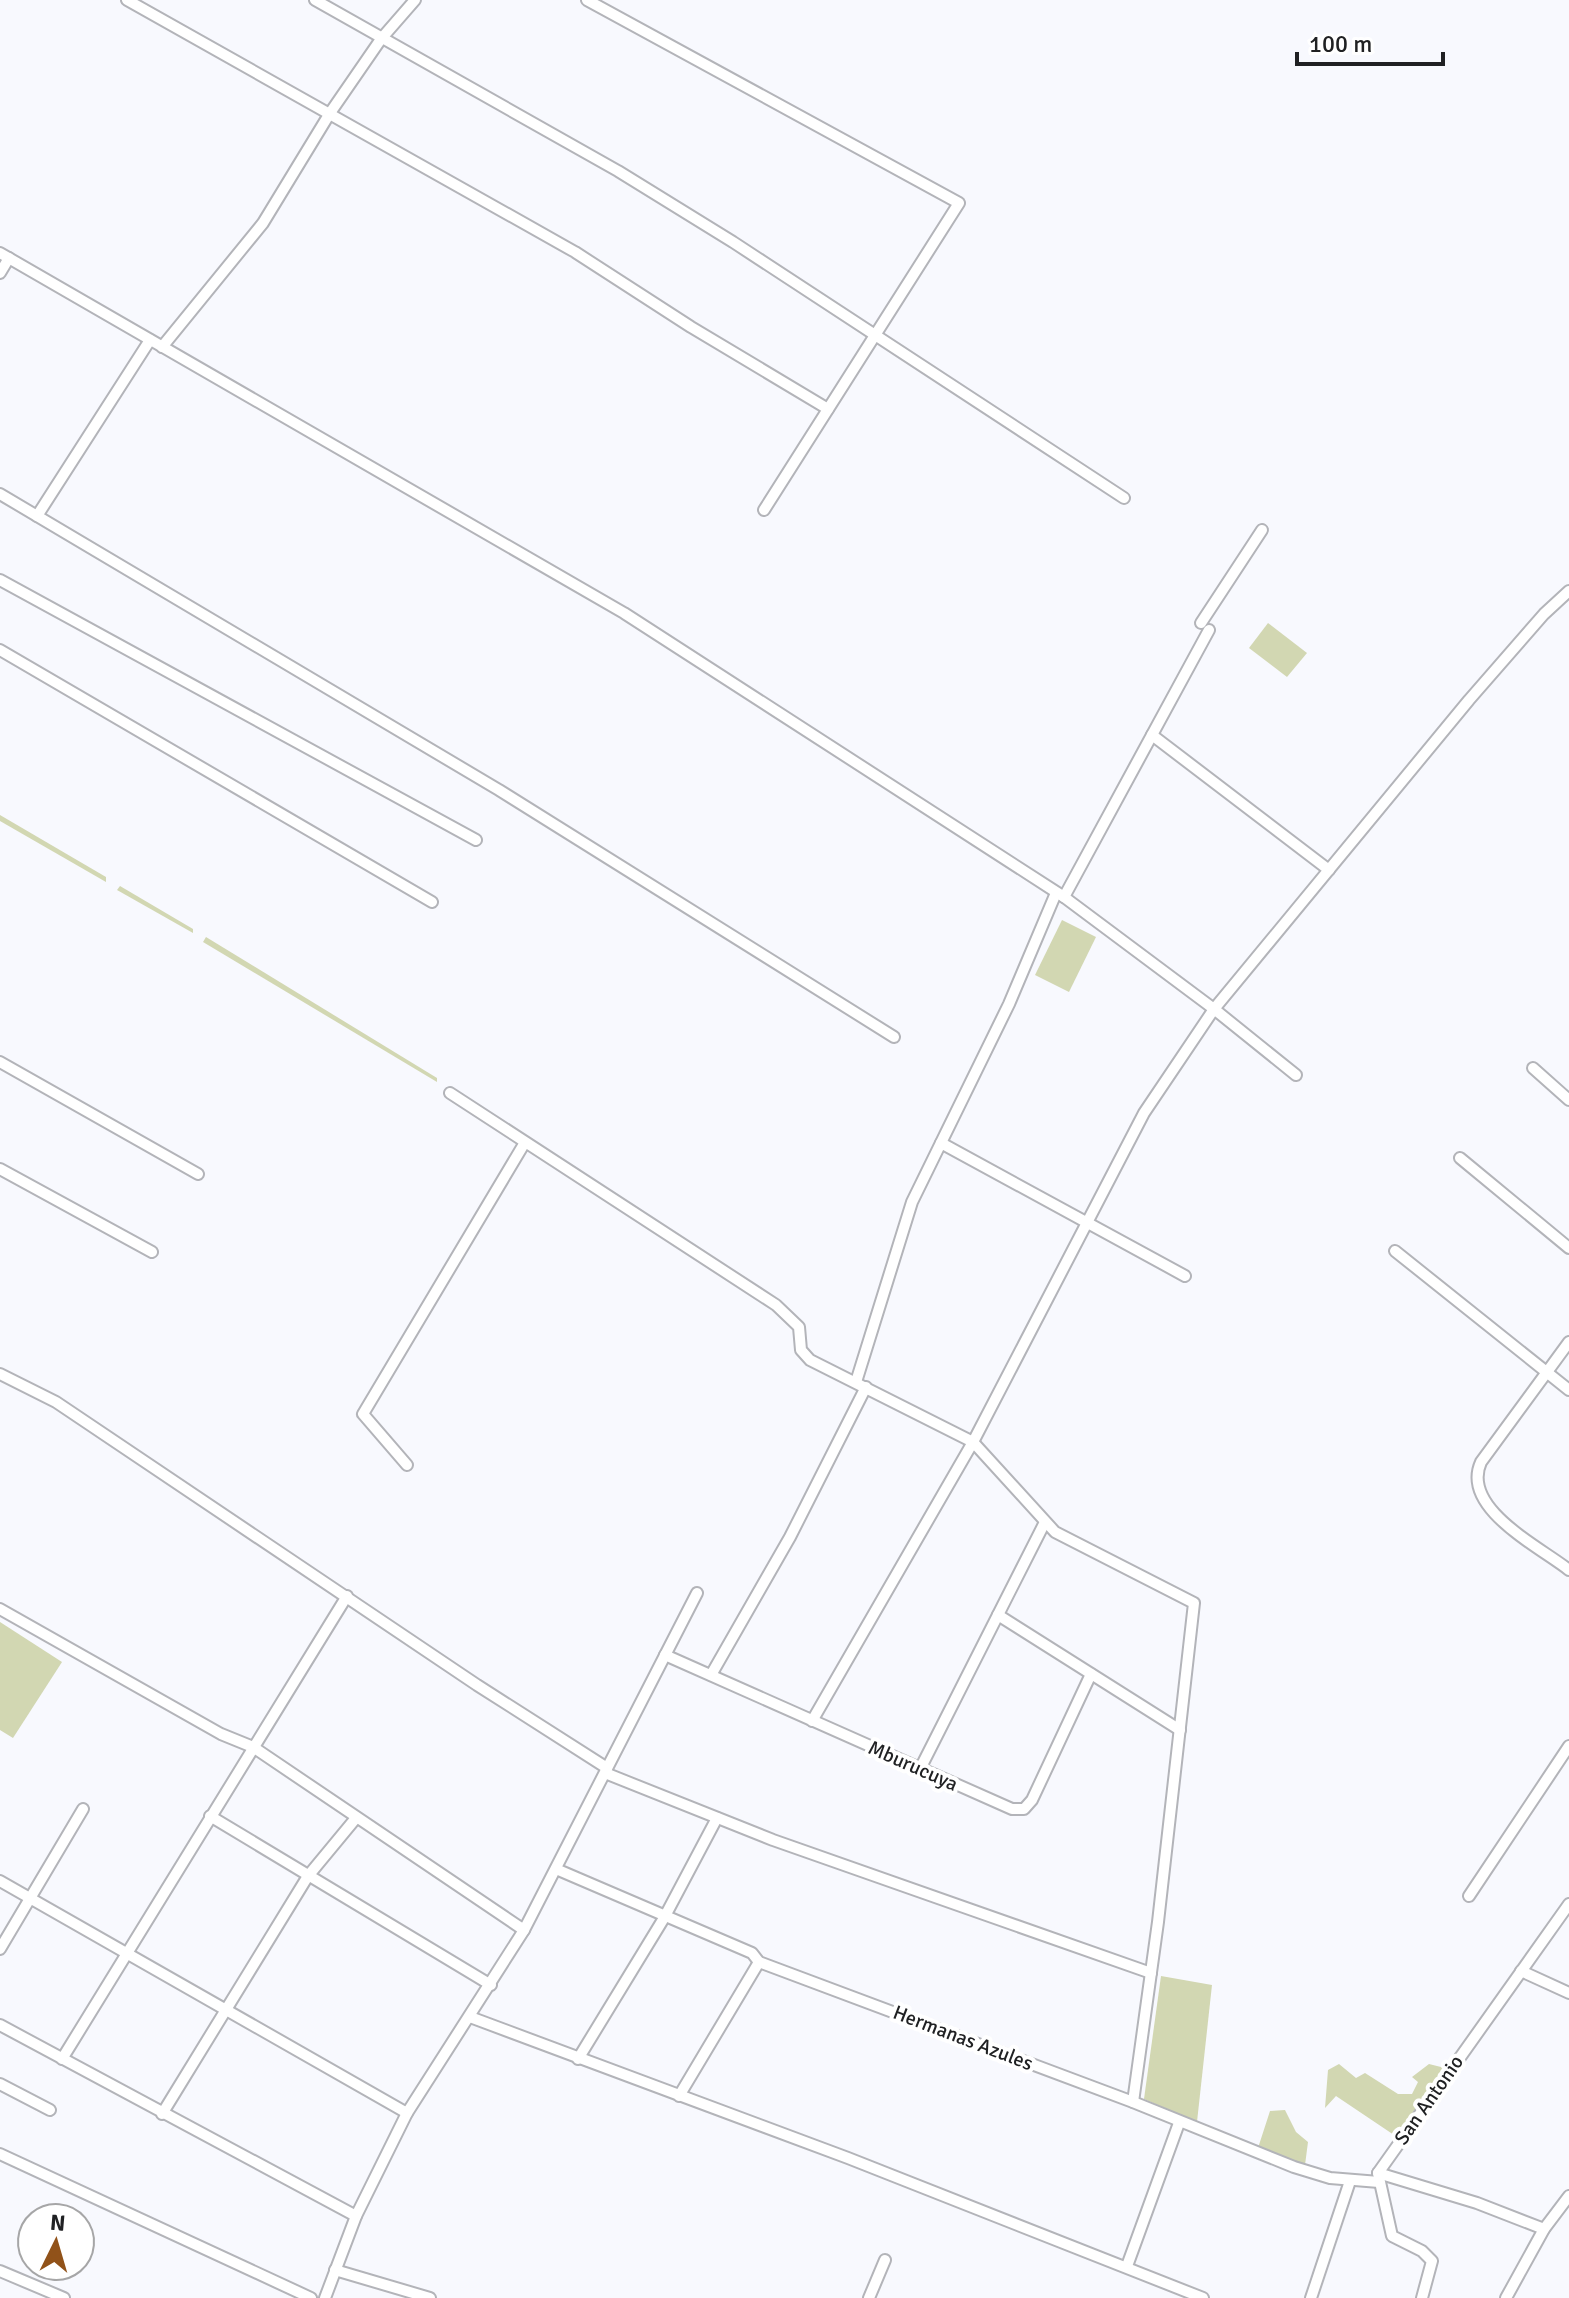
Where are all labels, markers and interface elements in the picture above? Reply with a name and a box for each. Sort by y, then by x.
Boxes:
scale bar [1297,16,1443,66]
text: 100 m [1309,29,1372,59]
street label: Mburucuya [864,1735,962,1797]
street label: Hermanas Azules [890,2000,1037,2076]
street label: San Antonio [1389,2050,1469,2150]
north arrow [16,2202,96,2282]
text: N [49,2208,67,2237]

